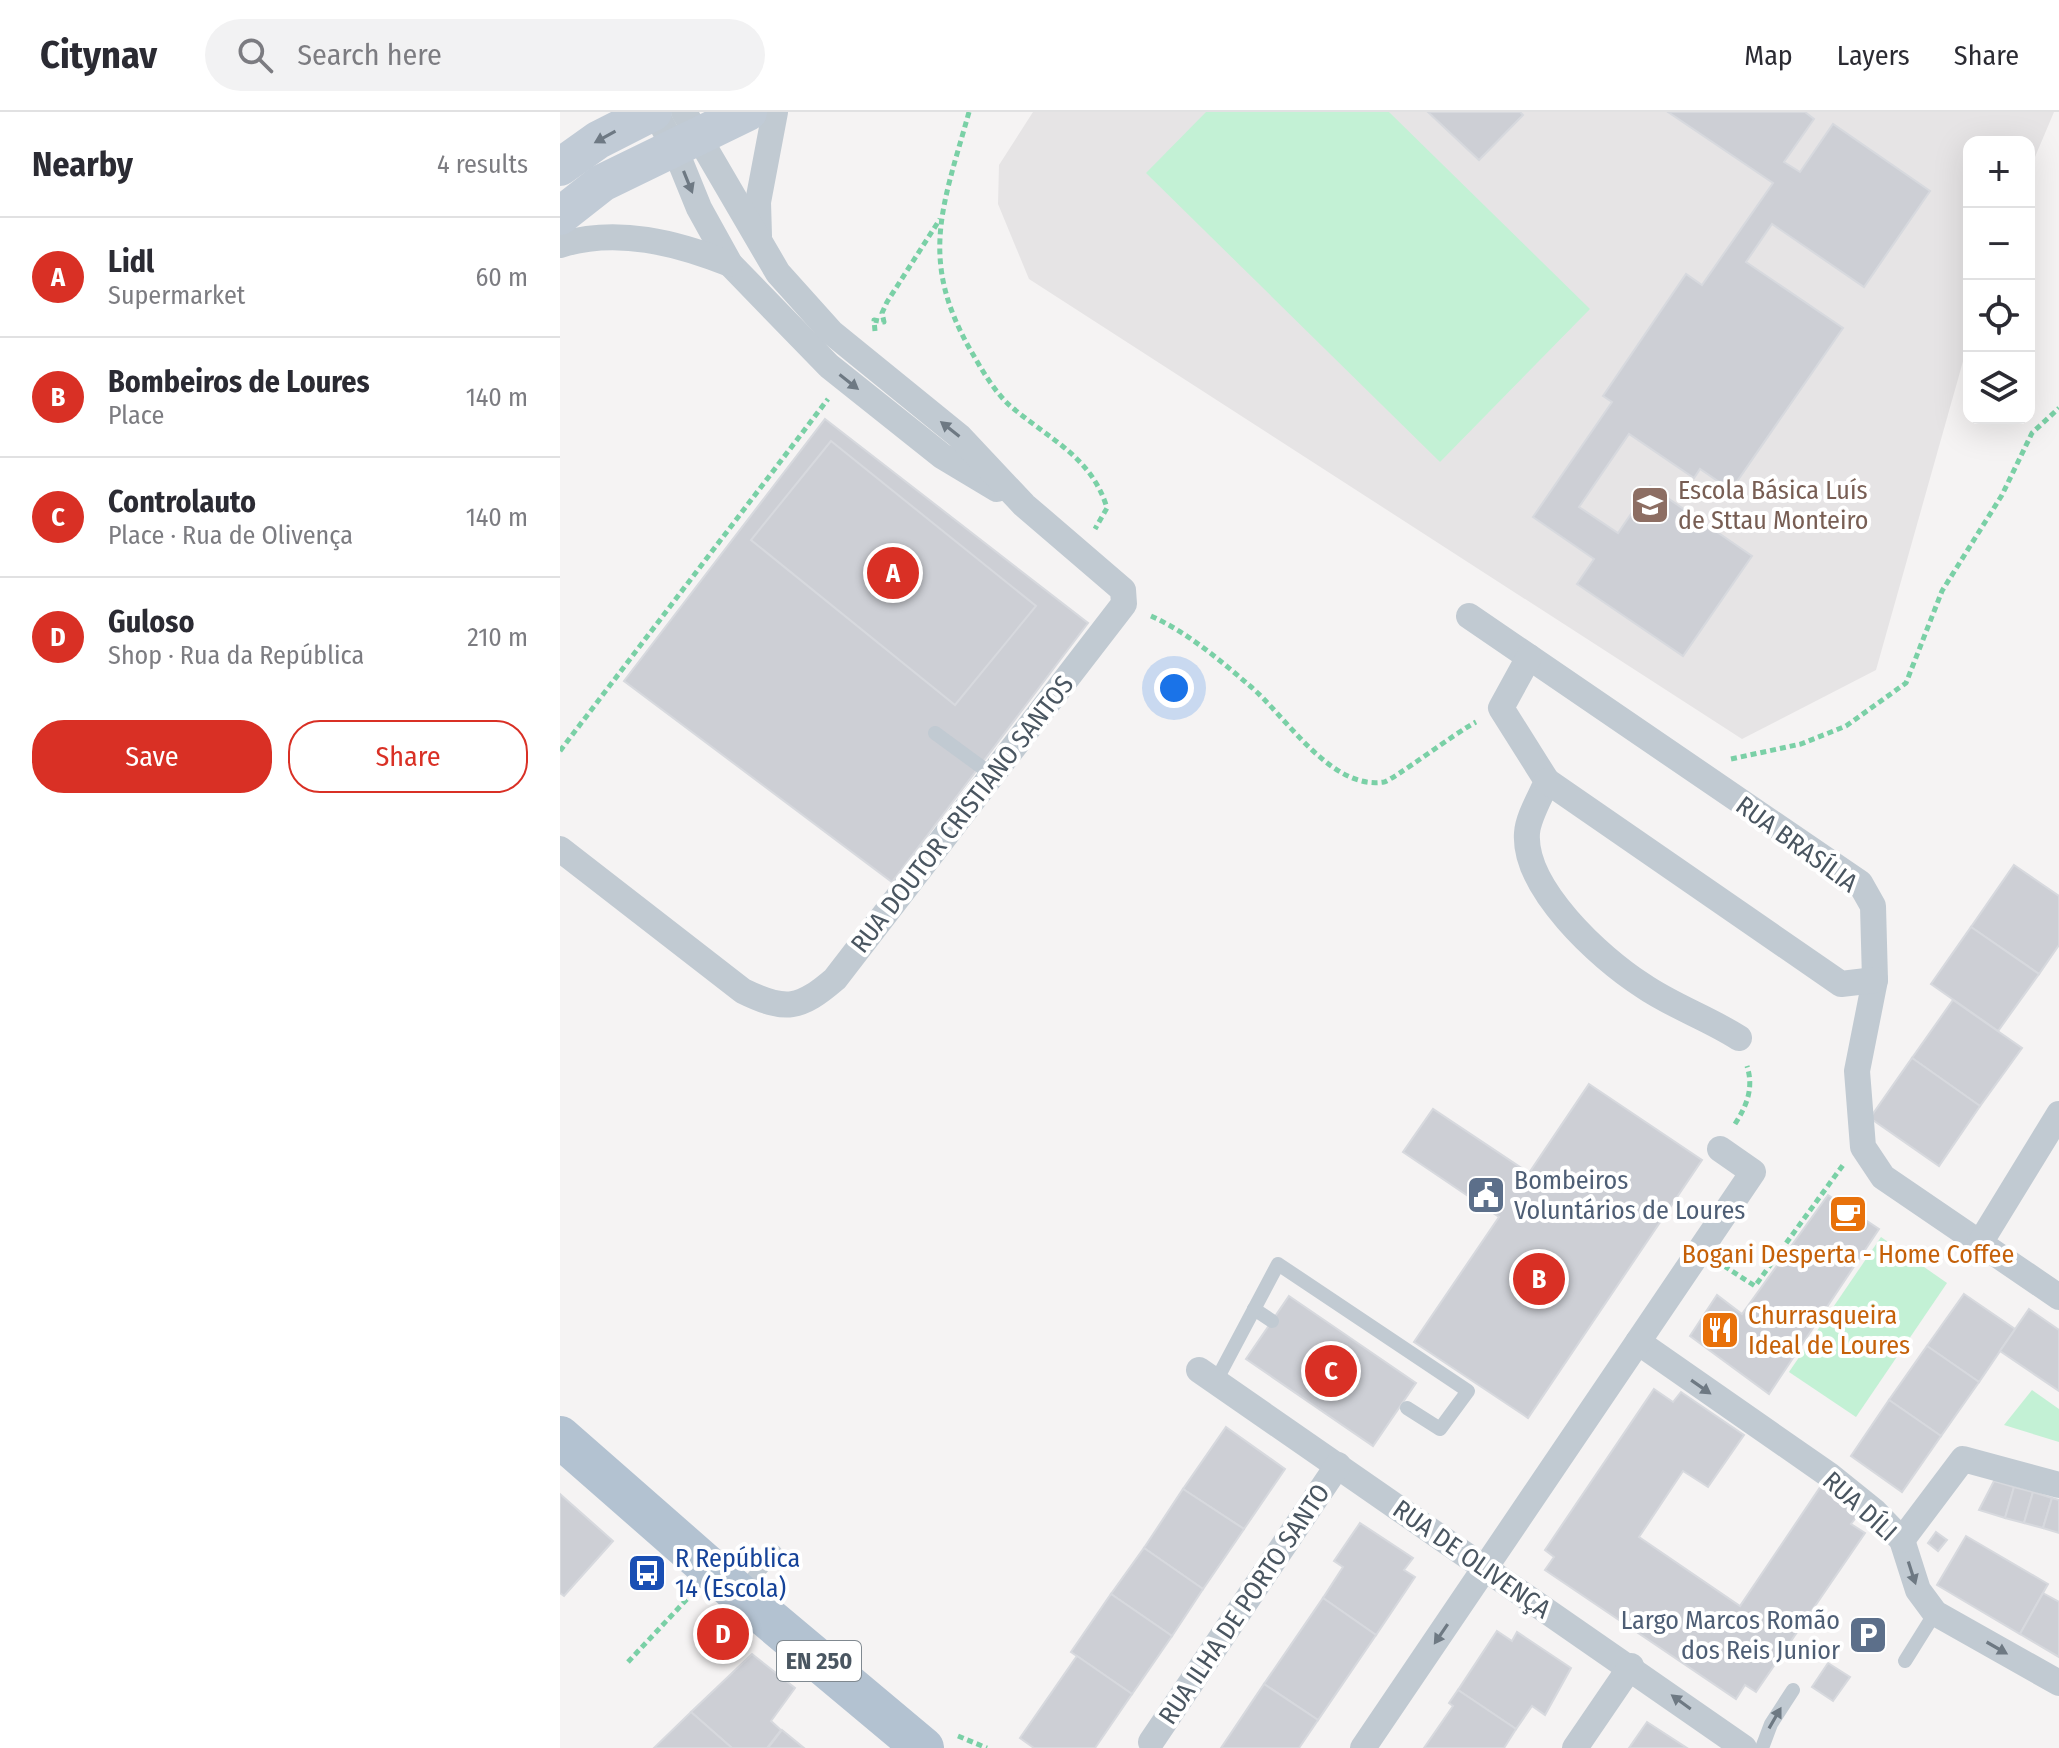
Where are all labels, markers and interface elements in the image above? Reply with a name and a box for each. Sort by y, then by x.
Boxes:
search box [205,19,765,91]
text: Citynav [40,32,157,78]
icon: search [233,33,277,77]
text: Search here [297,37,442,73]
text: Map [1744,39,1793,72]
text: Layers [1837,39,1910,72]
text: Share [1954,39,2019,72]
one-way arrow [594,130,616,144]
map controls [1963,136,2035,424]
button: + [1963,136,2035,208]
text: Nearby [32,144,133,185]
text: 4 results [437,149,528,180]
one-way arrow [682,170,695,194]
button: − [1963,208,2035,280]
text: Lidl [108,244,154,280]
text: A [51,262,65,293]
text: 60 m [475,262,528,293]
text: Supermarket [108,280,245,311]
button: locate [1963,280,2035,352]
button: layers [1963,352,2035,424]
text: Bombeiros de Loures [108,364,370,400]
one-way arrow [839,374,859,390]
text: B [51,382,65,413]
text: 140 m [466,382,528,413]
text: Place [108,400,164,431]
one-way arrow [940,421,960,438]
place label: Escola Básica Luís de Sttau Monteiro [1678,475,1868,536]
text: Controlauto [108,484,256,520]
school or university icon: Escola Básica Luís de Sttau Monteiro [1629,484,1671,526]
text: C [51,502,65,533]
text: 140 m [466,502,528,533]
text: Place · Rua de Olivença [108,520,353,551]
pin: A [867,543,919,603]
text: Guloso [108,604,195,640]
text: D [50,622,66,653]
text: 210 m [467,622,528,653]
text: Shop · Rua da República [108,640,364,671]
your location [1154,668,1194,708]
street label: RUA DOUTOR CRISTIANO SANTOS [845,670,1080,959]
button: Save [32,720,272,793]
button: Share [288,720,528,793]
street label: RUA BRASÍLIA [1730,790,1864,899]
place label: Bombeiros Voluntários de Loures [1514,1165,1745,1226]
public building icon: Bombeiros Voluntários de Loures [1465,1174,1507,1216]
cafe icon: Bogani Desperta - Home Coffee [1827,1193,1869,1235]
place label: Bogani Desperta - Home Coffee [1682,1239,2014,1270]
pin: B [1513,1249,1565,1309]
place label: Churrasqueira Ideal de Loures [1748,1300,1910,1361]
restaurant icon: Churrasqueira Ideal de Loures [1699,1309,1741,1351]
pin: C [1305,1341,1357,1401]
one-way arrow [1691,1379,1712,1394]
street label: RUA DÍLI [1816,1465,1903,1548]
street label: RUA ILHA DE PORTO SANTO [1152,1478,1336,1730]
street label: RUA DE OLIVENÇA [1387,1494,1557,1625]
place label: R República 14 (Escola) [675,1543,800,1604]
bus stop icon: R República 14 (Escola) [626,1552,668,1594]
one-way arrow [1907,1562,1919,1586]
pin: D [697,1604,749,1664]
place label: Largo Marcos Romão dos Reis Junior [1621,1605,1840,1666]
parking icon: Largo Marcos Romão dos Reis Junior [1847,1614,1889,1656]
one-way arrow [1433,1623,1448,1644]
road number: EN 250 [777,1641,861,1681]
one-way arrow [1986,1641,2008,1655]
one-way arrow [1670,1695,1691,1711]
one-way arrow [1768,1707,1782,1729]

